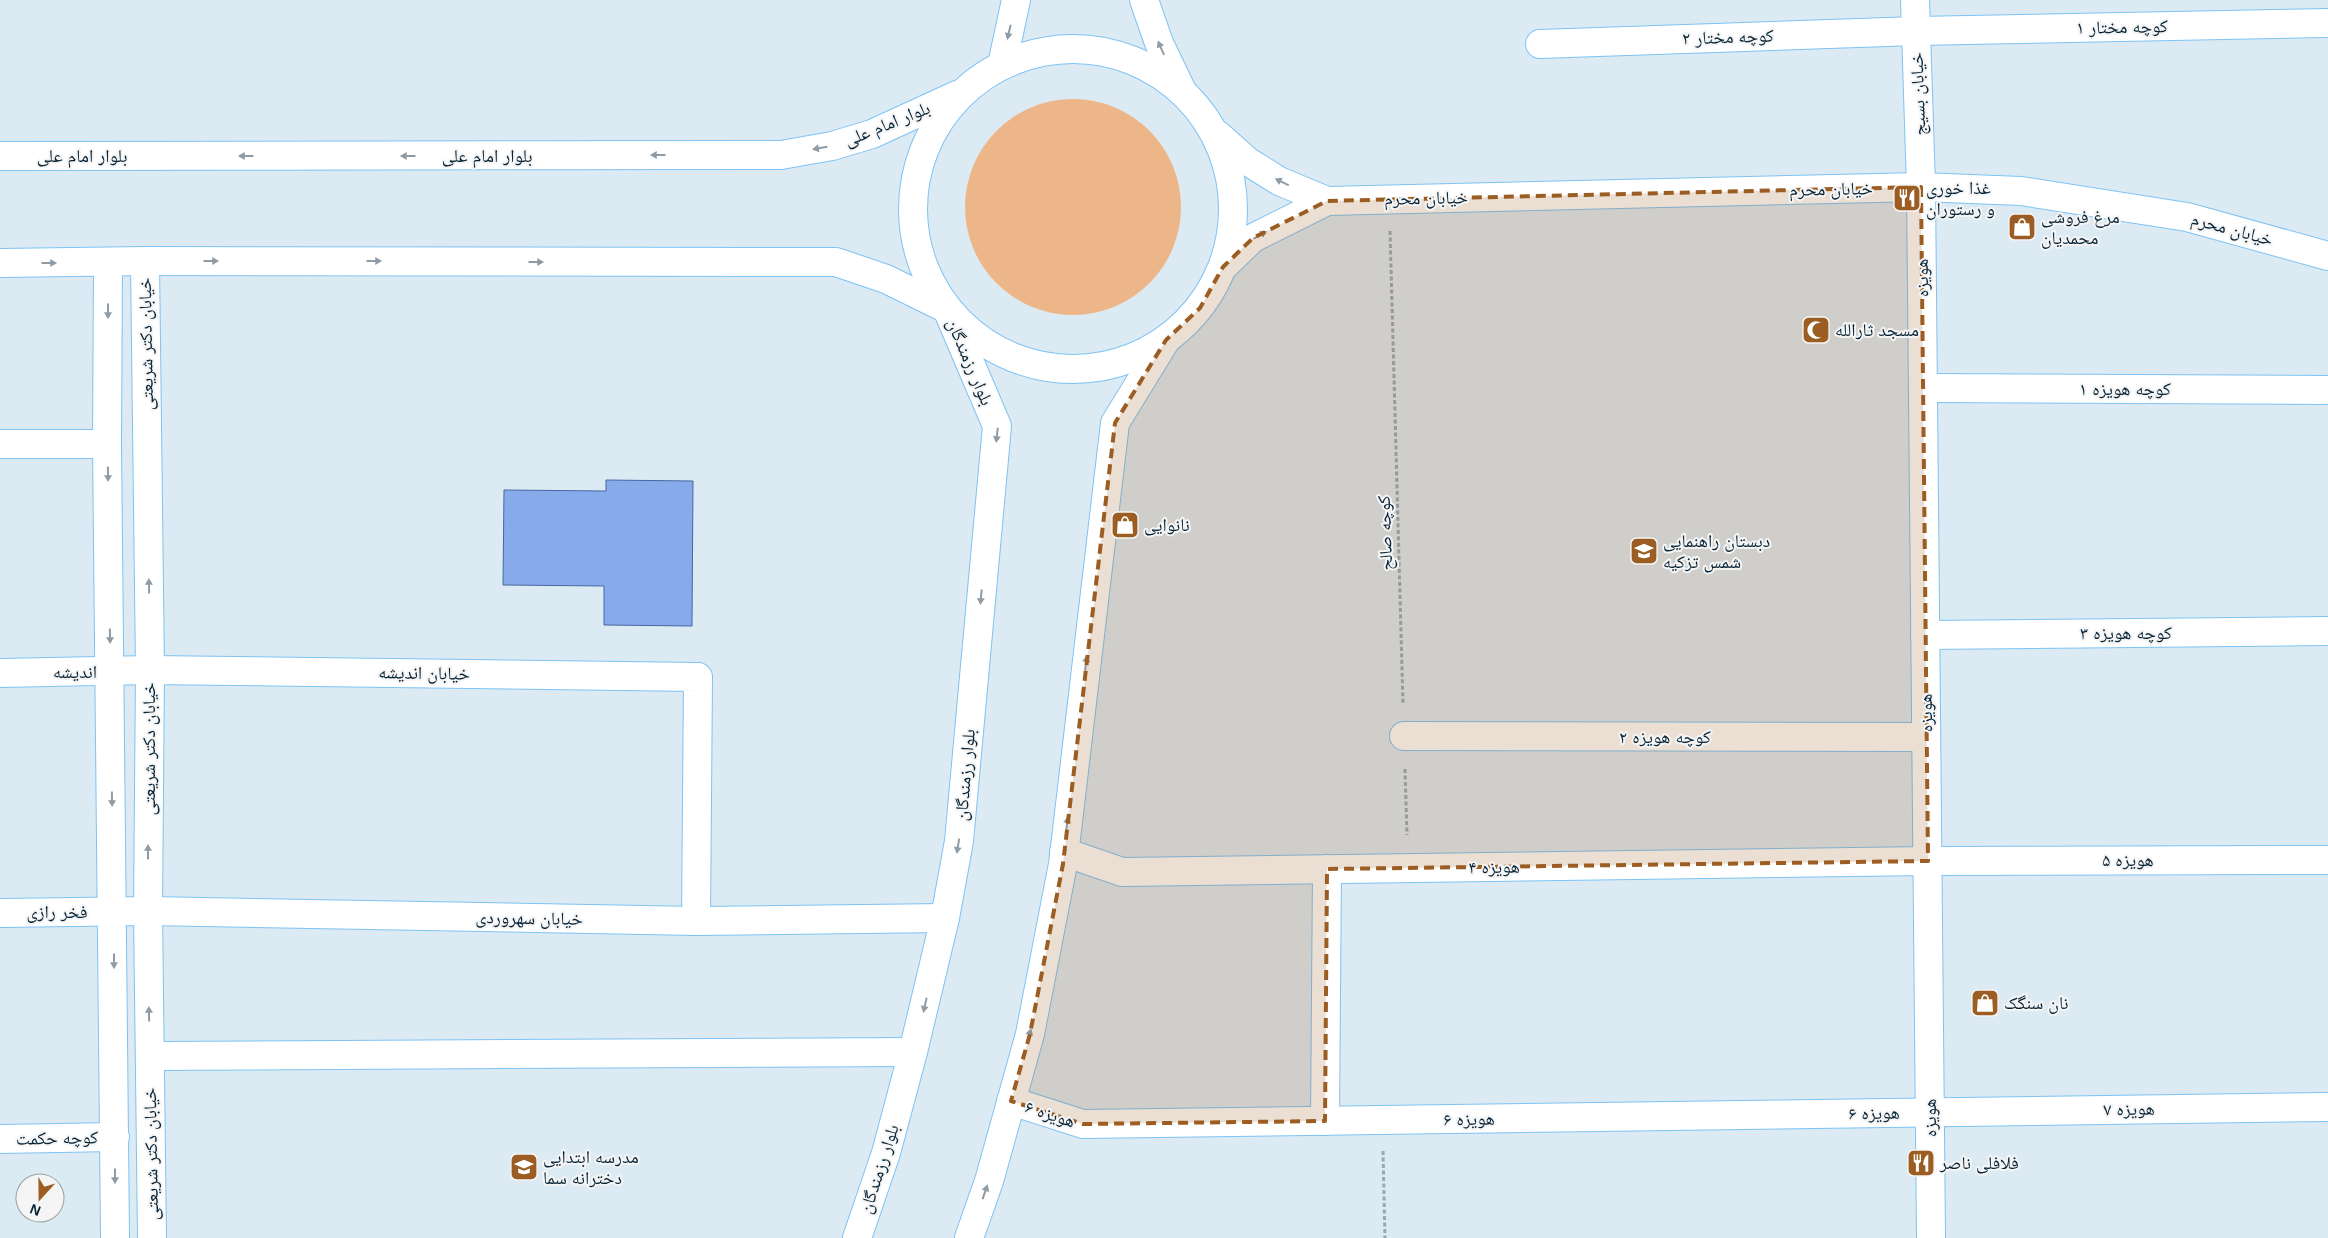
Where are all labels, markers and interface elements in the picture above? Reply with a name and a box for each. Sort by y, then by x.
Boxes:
street label: کوچه مختار ۱ [2076,16,2169,39]
one-way arrow [1005,25,1013,40]
street label: کوچه مختار ۲ [1682,25,1775,49]
one-way arrow [1157,41,1165,55]
street label: خیابان بسیج [1907,52,1931,136]
street label: بلوار امام على [841,98,934,152]
one-way arrow [813,144,828,152]
street label: بلوار امام على [37,146,127,168]
street label: بلوار امام على [442,146,532,168]
one-way arrow [650,151,666,159]
one-way arrow [238,152,254,160]
one-way arrow [400,152,416,160]
one-way arrow [1275,177,1289,185]
street label: خیابان محرم [1789,178,1873,202]
place label: غذا خوری و رستوران [1926,178,1995,220]
restaurant icon: غذا خوری و رستوران [1892,183,1922,213]
street label: خیابان محرم [1384,187,1468,211]
place label: مرغ فروشی محمدیان [2041,207,2120,249]
street label: خیابان محرم [2188,208,2275,251]
shop icon: مرغ فروشی محمدیان [2007,212,2037,242]
one-way arrow [1253,230,1266,239]
one-way arrow [203,257,219,265]
one-way arrow [366,257,382,265]
one-way arrow [528,258,544,266]
one-way arrow [41,259,57,267]
street label: هویزه [1912,259,1933,297]
street label: خیابان دکتر شریعتی [135,277,158,411]
one-way arrow [104,304,112,320]
mosque icon: مسجد ثارالله [1801,315,1831,345]
street label: بلوار رزمندگان [942,316,997,409]
place label: مسجد ثارالله [1835,320,1919,340]
street label: کوچه هویزه ۱ [2079,379,2171,400]
one-way arrow [992,427,1000,443]
one-way arrow [104,466,112,482]
street label: کوچه صالح [1374,495,1398,571]
shop icon: نانوایی [1110,510,1140,540]
place label: نانوایی [1144,515,1190,536]
place label: دبستان راهنمایی شمس تزکیه [1663,531,1770,573]
school or university icon: دبستان راهنمایی شمس تزکیه [1629,536,1659,566]
one-way arrow [145,578,153,594]
one-way arrow [977,589,985,605]
street label: کوچه هویزه ۳ [2080,623,2172,644]
one-way arrow [106,629,114,645]
one-way arrow [1082,654,1090,670]
street label: اندیشه [53,662,97,682]
street label: خیابان اندیشه [378,662,470,685]
street label: خیابان دکتر شریعتی [139,683,160,815]
street label: هویزه [1916,694,1937,732]
street label: کوچه هویزه ۲ [1619,727,1711,748]
street label: بلوار رزمندگان [951,728,980,822]
one-way arrow [108,791,116,807]
one-way arrow [1063,816,1071,832]
one-way arrow [954,838,962,854]
one-way arrow [145,844,153,860]
street label: هویزه ۵ [2102,850,2154,870]
street label: هویزه ۴ [1468,857,1520,878]
street label: فخر رازی [26,902,88,923]
street label: خیابان سهروردی [475,907,583,930]
one-way arrow [110,953,118,969]
shop icon: نان سنگک [1970,988,2000,1018]
place label: نان سنگک [2004,993,2068,1014]
one-way arrow [921,997,929,1012]
one-way arrow [145,1006,153,1022]
one-way arrow [1025,1028,1033,1043]
street label: خیابان دکتر شریعتی [140,1087,163,1221]
street label: هویزه ۶ [1022,1097,1078,1132]
street label: هویزه [1920,1099,1941,1137]
street label: هویزه ۷ [2103,1099,2155,1120]
street label: هویزه ۶ [1848,1103,1900,1124]
street label: هویزه ۶ [1443,1109,1495,1130]
street label: بلوار رزمندگان [855,1122,904,1216]
street label: کوچه حکمت [16,1127,99,1149]
place label: مدرسه ابتدایی دخترانه سما [543,1147,639,1188]
restaurant icon: فلافلی ناصر [1906,1148,1936,1178]
school or university icon: مدرسه ابتدایی دخترانه سما [509,1152,539,1182]
place label: فلافلی ناصر [1939,1153,2019,1174]
one-way arrow [111,1168,119,1184]
north arrow [15,1173,65,1223]
one-way arrow [981,1184,989,1199]
text: N [28,1201,43,1219]

